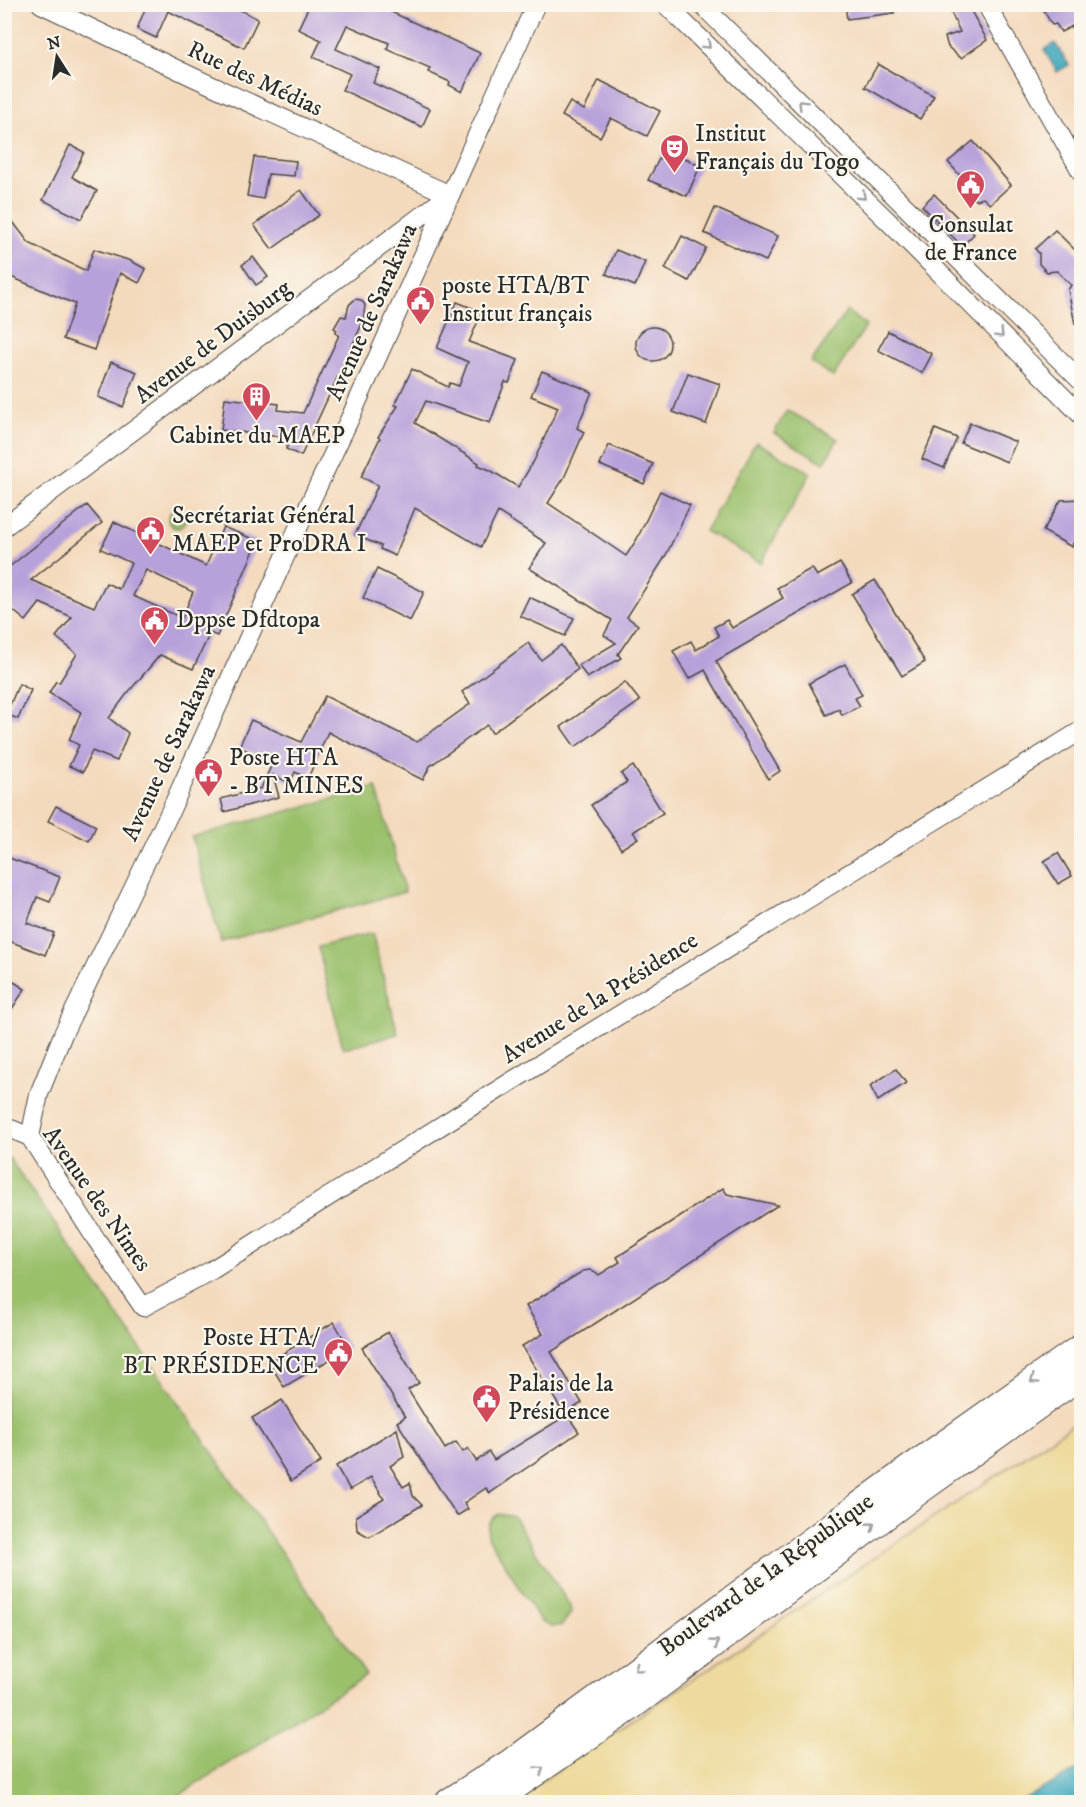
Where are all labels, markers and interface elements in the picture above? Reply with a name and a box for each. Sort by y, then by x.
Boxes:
north arrow [27,27,87,87]
text: N [46,32,63,54]
street label: Rue des Médias [183,35,327,123]
one-way arrow [700,38,711,49]
one-way arrow [799,100,810,111]
place label: Institut Français du Togo [695,119,859,177]
theatre icon: Institut Français du Togo [658,132,690,174]
public building icon: Consulat de France [955,168,987,210]
one-way arrow [854,189,865,200]
place label: Consulat de France [925,210,1017,268]
street label: Avenue de Sarakawa [319,218,425,405]
place label: poste HTA/BT Institut français [441,271,592,329]
street label: Avenue de Duisburg [129,273,298,411]
public building icon: poste HTA/BT Institut français [405,284,437,326]
one-way arrow [992,326,1003,337]
building icon: Cabinet du MAEP [241,380,273,422]
place label: Cabinet du MAEP [169,421,345,451]
place label: Secrétariat Général MAEP et ProDRA I [172,501,366,559]
public building icon: Secrétariat Général MAEP et ProDRA I [135,514,167,556]
public building icon: Dppse Dfdtopa [139,604,171,646]
place label: Dppse Dfdtopa [176,605,321,635]
street label: Avenue de Sarakawa [115,659,223,846]
place label: Poste HTA - BT MINES [229,743,364,801]
public building icon: Poste HTA - BT MINES [192,756,224,798]
street label: Avenue de la Présidence [496,925,704,1070]
street label: Avenue des Nimes [36,1121,158,1277]
place label: Poste HTA/ BT PRÉSIDENCE [123,1323,320,1381]
public building icon: Poste HTA/ BT PRÉSIDENCE [323,1336,355,1378]
place label: Palais de la Présidence [508,1369,614,1427]
one-way arrow [1029,1373,1040,1384]
public building icon: Palais de la Présidence [471,1382,503,1424]
street label: Boulevard de la République [652,1487,880,1663]
one-way arrow [865,1523,876,1534]
one-way arrow [709,1639,720,1650]
one-way arrow [634,1661,645,1672]
one-way arrow [534,1766,545,1777]

